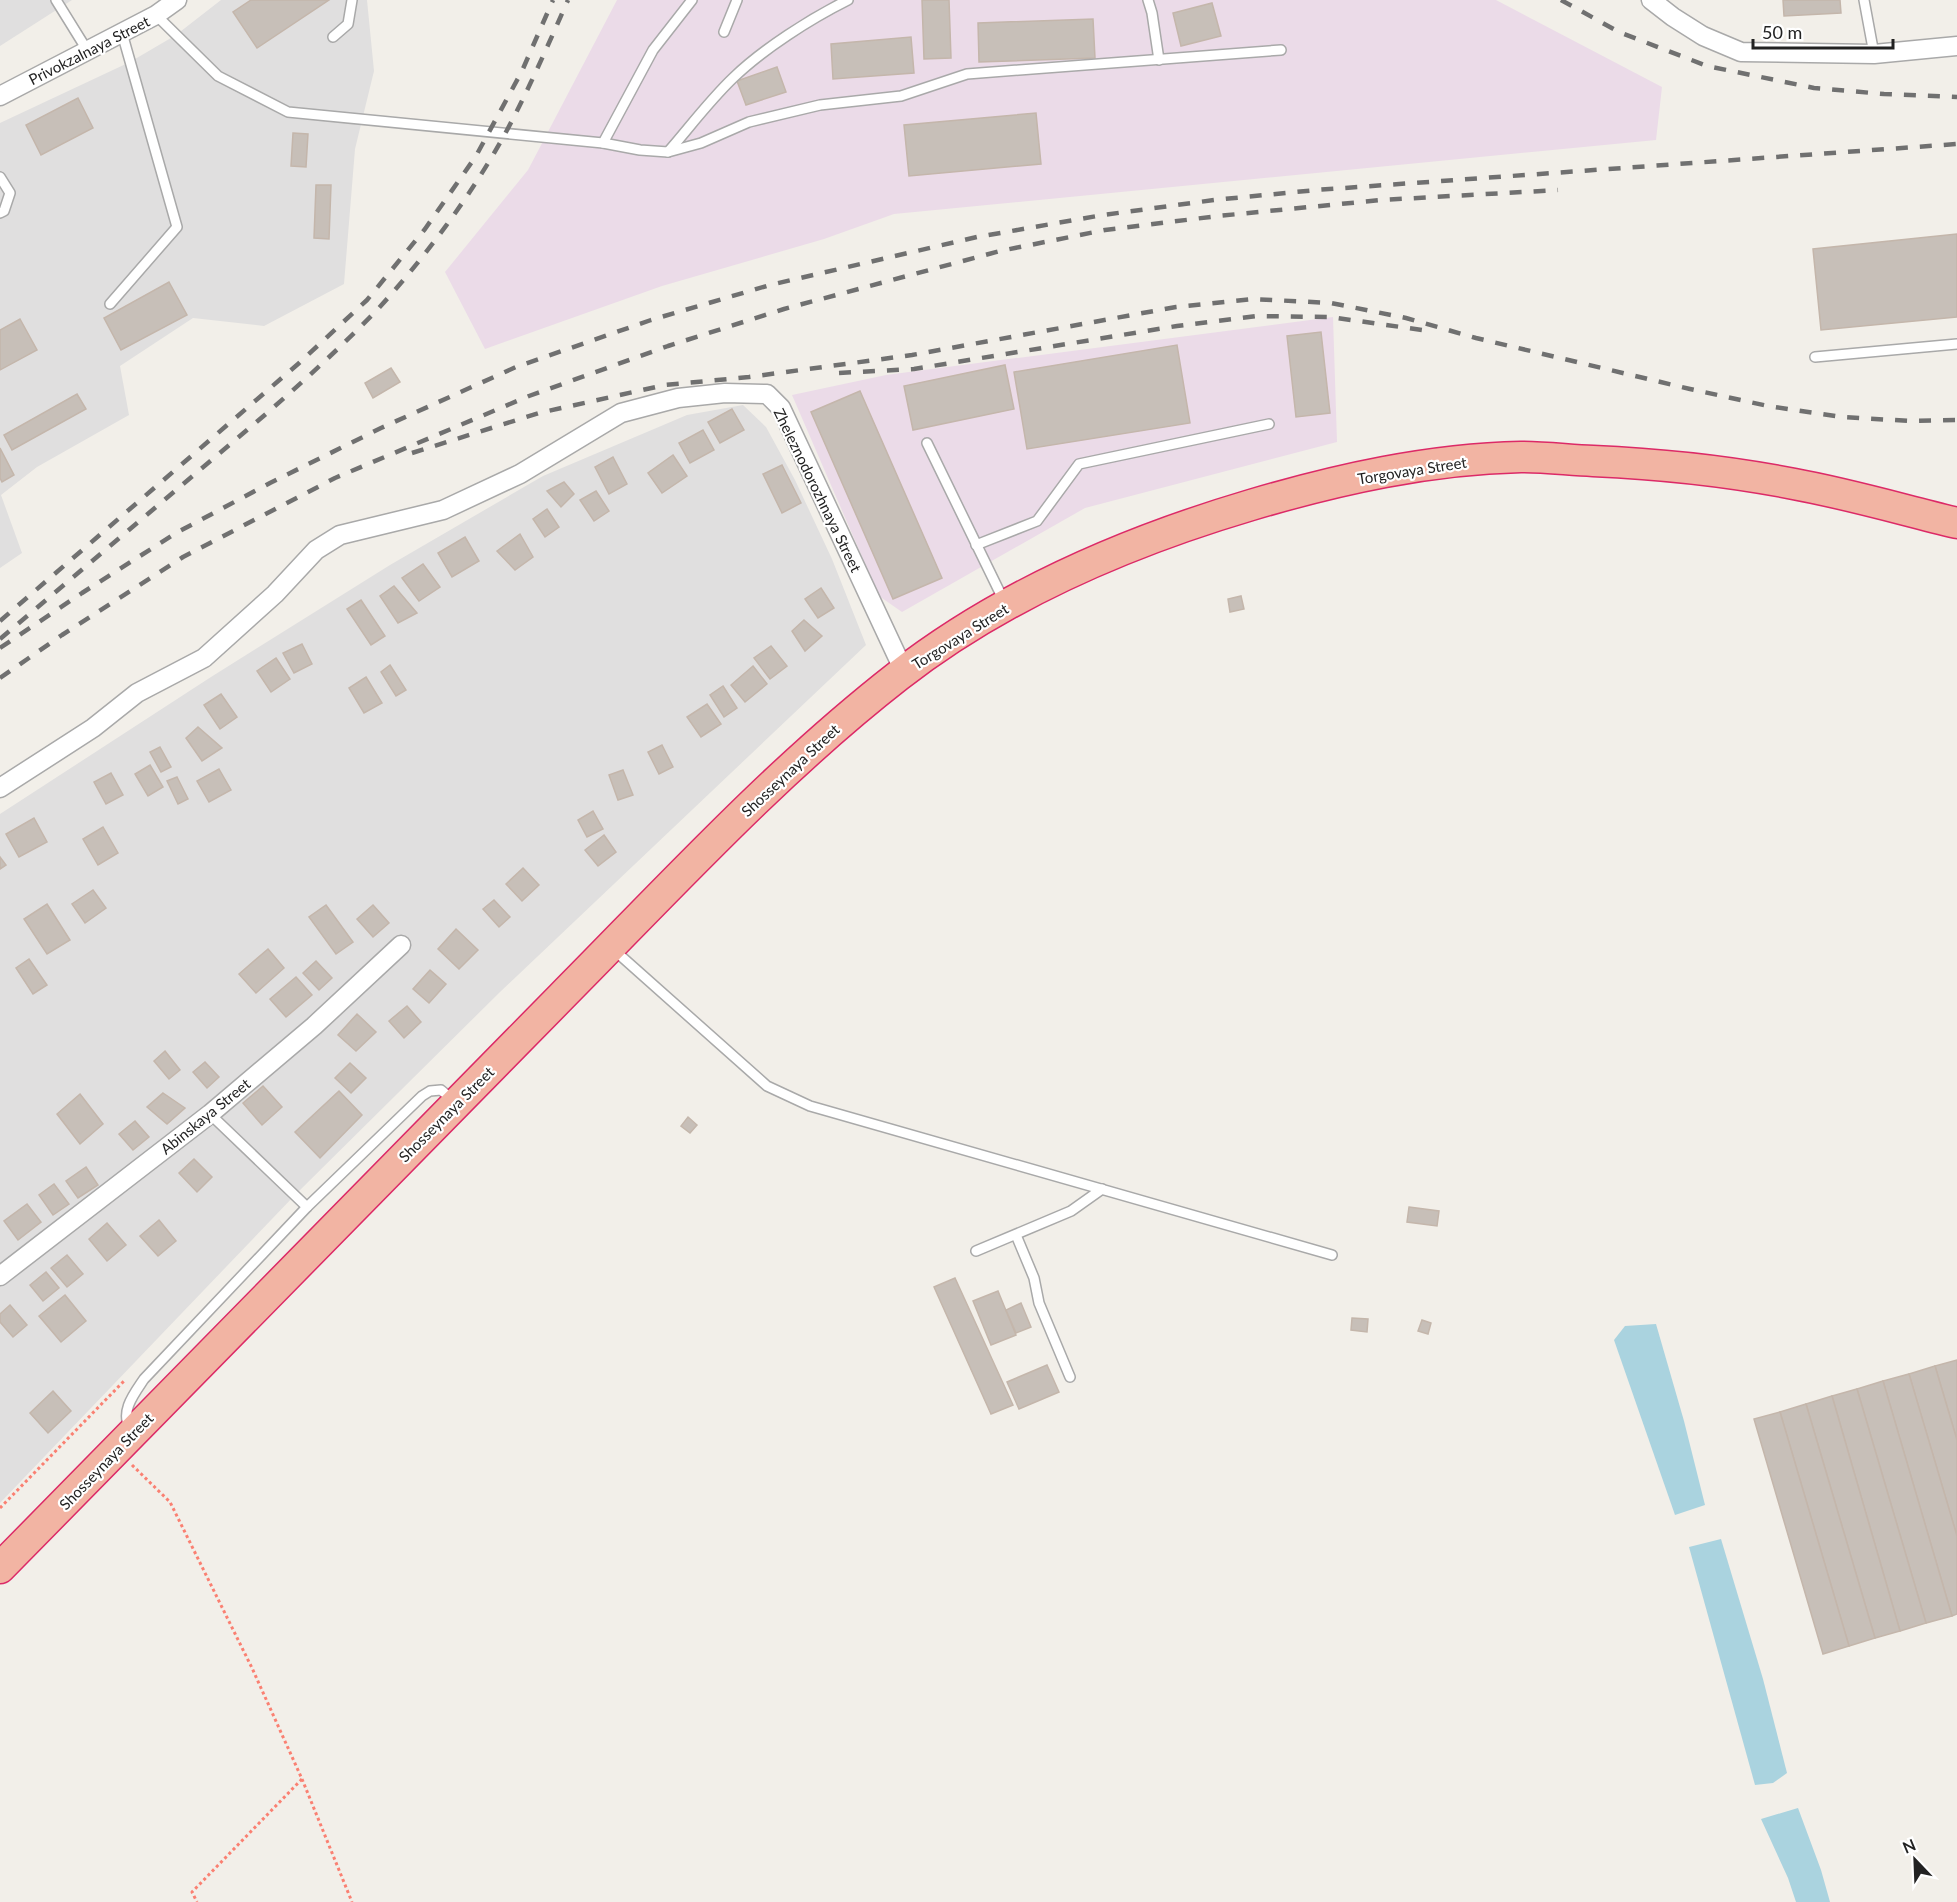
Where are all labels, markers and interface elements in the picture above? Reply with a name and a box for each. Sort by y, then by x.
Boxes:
street label: Privokzalnaya Street [25,11,153,88]
scale bar [1753,12,1892,50]
text: 50 m [1762,21,1802,43]
street label: Zheleznodorozhnaya Street [770,405,866,575]
street label: Torgovaya Street [1356,452,1468,487]
street label: Torgovaya Street [909,599,1012,673]
street label: Shosseynaya Street [737,720,843,820]
street label: Shosseynaya Street [395,1062,498,1165]
street label: Abinskaya Street [156,1074,254,1158]
street label: Shosseynaya Street [55,1409,157,1513]
north arrow [1885,1830,1945,1890]
text: N [1900,1835,1918,1857]

